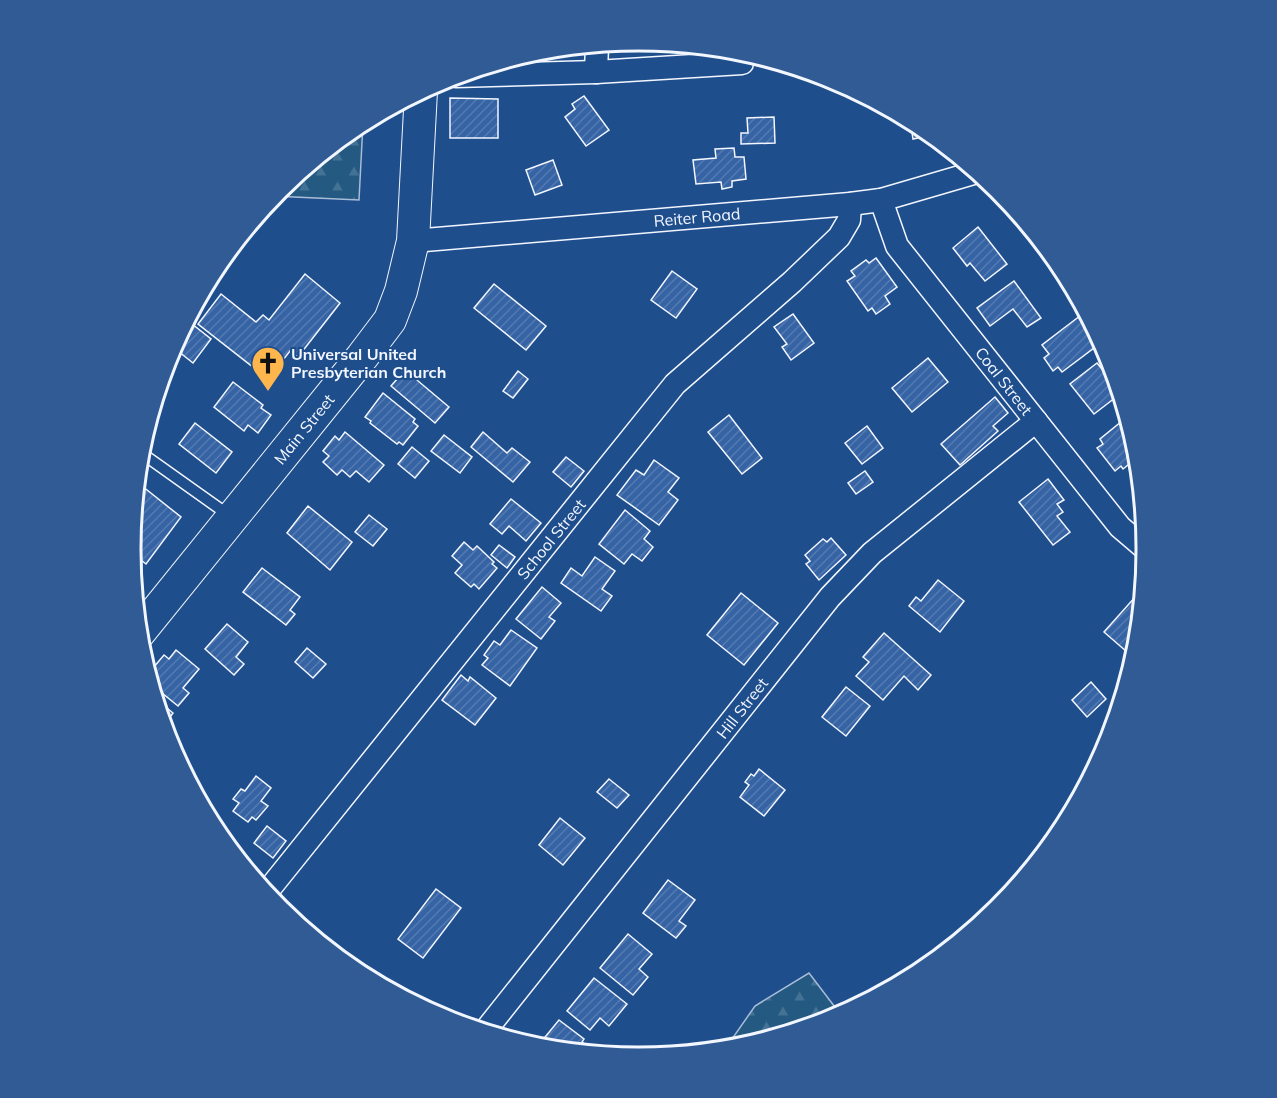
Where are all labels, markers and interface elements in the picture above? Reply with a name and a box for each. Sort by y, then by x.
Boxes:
street label: Reiter Road [653,203,741,231]
street label: Coal Street [971,343,1037,420]
place label: Universal United Presbyterian Church [291,344,446,382]
church icon: Universal United Presbyterian Church [250,345,286,392]
street label: Main Street [270,389,339,468]
street label: School Street [512,494,590,583]
street label: Hill Street [712,673,772,743]

